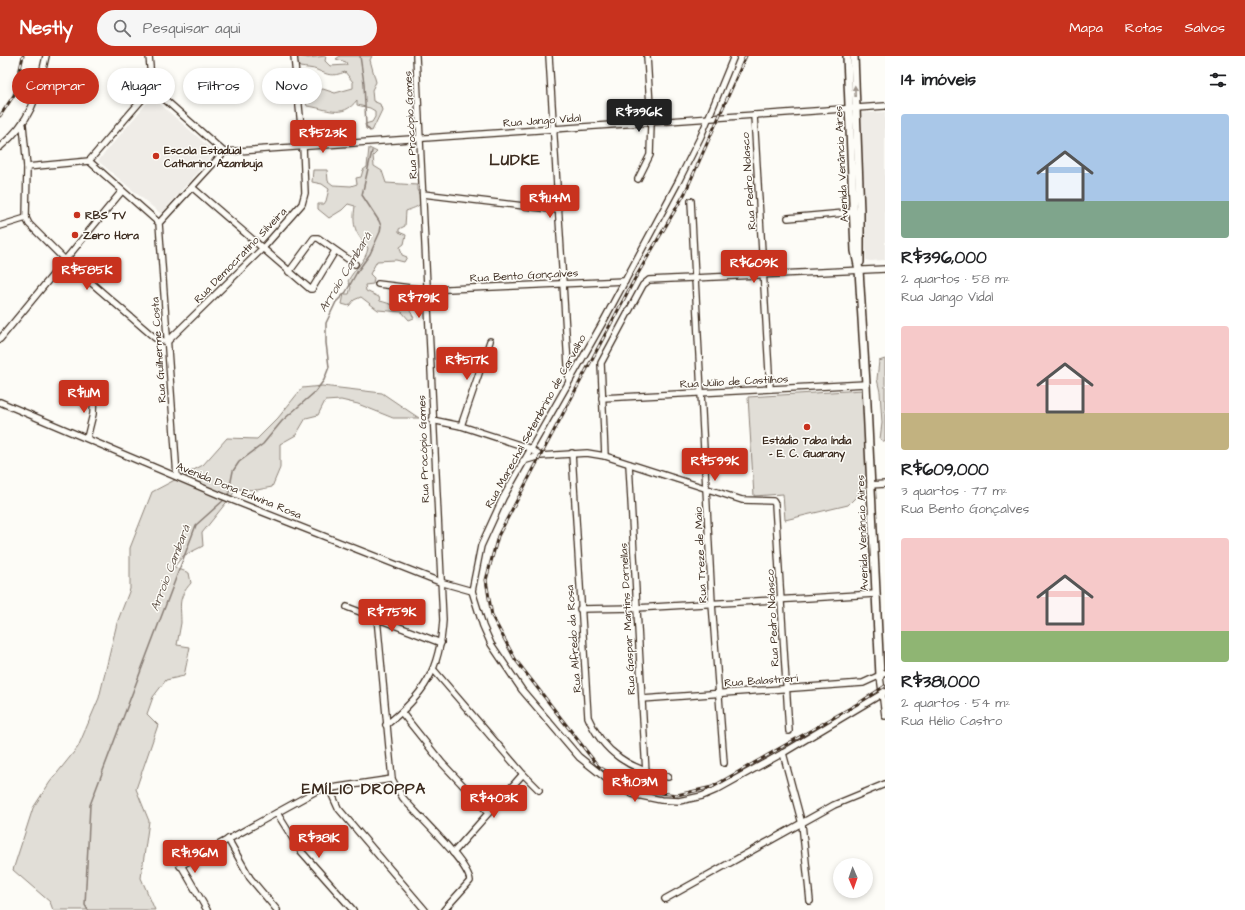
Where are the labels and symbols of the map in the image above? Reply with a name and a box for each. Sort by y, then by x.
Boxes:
street label: Rua Procópio Gomes [400,70,421,179]
one-way arrow [852,84,858,97]
pin: R$396K [606,99,672,133]
street label: Avenida Venâncio Aires [831,105,852,223]
street label: Rua Jango Vidal [503,110,582,132]
pin: R$523K [290,120,356,154]
street label: Rua Pedro Nolasco [738,131,759,230]
place label: Escola Estadual Catharino Azambuja [164,143,263,172]
district label: LUDKE [489,150,541,171]
marker: Escola Estadual Catharino Azambuja [151,151,161,161]
pin: R$1.14M [513,185,587,219]
street label: Rua Democratino Silveira [191,204,290,306]
place label: RBS TV [85,208,126,223]
marker: RBS TV [72,210,82,220]
place label: Zero Hora [83,228,139,243]
water label: Arroio Cambará [315,228,376,315]
marker: Zero Hora [70,230,80,240]
pin: R$609K [721,250,787,284]
pin: R$585K [54,257,120,291]
street label: Rua Bento Gonçalves [469,265,579,286]
pin: R$791K [386,285,452,319]
street label: Rua Guilherme Costa [147,296,170,403]
street label: Rua Marechal Setembrino de Carvalho [481,331,590,511]
pin: R$517K [434,347,500,381]
street label: Rua Júlio de Castilhos [679,371,789,392]
pin: R$1.1M [51,380,117,414]
street label: Rua Procópio Gomes [414,394,433,503]
marker: Estádio Taba Índia - E. C. Guarany [802,422,812,432]
place label: Estádio Taba Índia - E. C. Guarany [763,433,852,463]
pin: R$599K [682,448,748,482]
street label: Avenida Dona Edwina Rosa [174,458,304,523]
street label: Avenida Venâncio Aires [853,474,872,591]
street label: Rua Treze de Maio [690,506,711,604]
water label: Arroio Cambará [146,522,195,613]
street label: Rua Gaspar Martins Dornellas [616,542,639,695]
street label: Rua Pedro Nolasco [762,568,783,667]
street label: Rua Alfredo da Rosa [562,584,585,693]
pin: R$759K [359,599,425,633]
street label: Rua Balastreri [724,670,799,691]
pin: R$1.03M [598,769,672,803]
district label: EMÍLIO DROPPA [302,779,426,800]
pin: R$403K [461,785,527,819]
pin: R$381K [286,825,352,859]
pin: R$1.96M [158,840,232,874]
north arrow [833,858,873,898]

